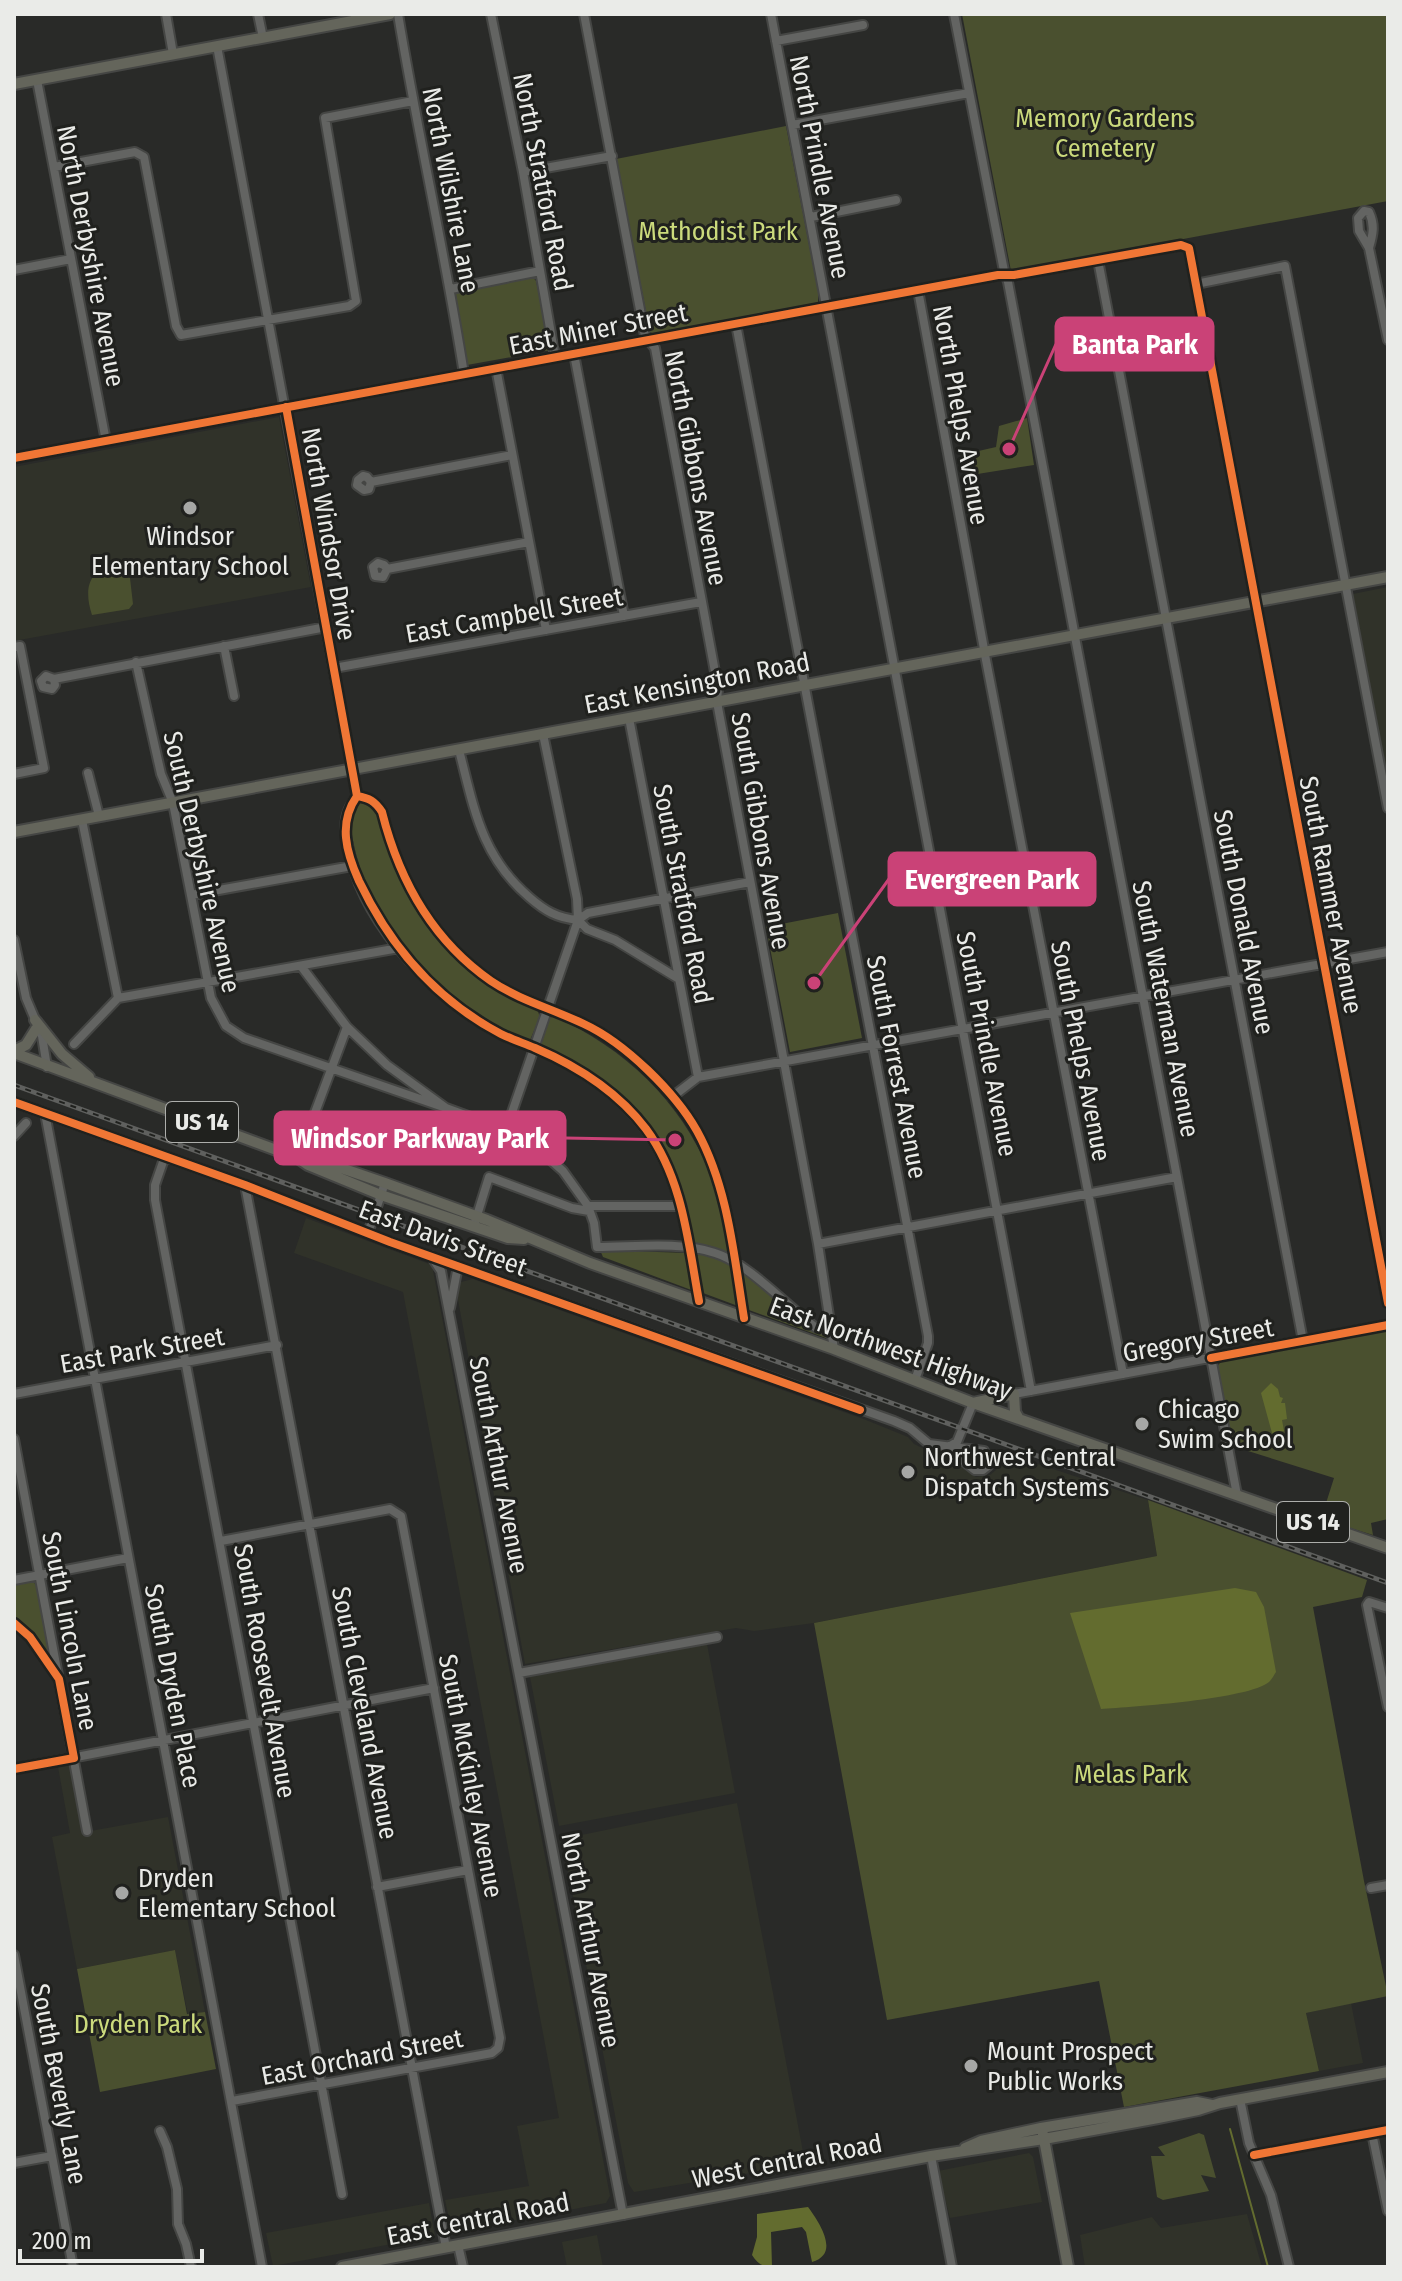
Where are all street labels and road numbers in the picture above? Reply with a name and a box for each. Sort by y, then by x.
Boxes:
street label: North Prindle Avenue [783,53,856,281]
street label: North Stratford Road [506,70,579,294]
street label: North Wilshire Lane [415,85,486,296]
street label: North Derbyshire Avenue [50,123,131,390]
street label: East Miner Street [506,297,690,362]
street label: North Phelps Avenue [926,303,995,527]
street label: North Gibbons Avenue [658,348,733,588]
street label: North Windsor Drive [295,425,362,643]
street label: East Campbell Street [403,581,626,650]
street label: East Kensington Road [582,646,813,721]
street label: South Gibbons Avenue [724,710,797,952]
street label: South Derbyshire Avenue [156,728,247,996]
street label: South Rammer Avenue [1292,774,1369,1016]
street label: South Stratford Road [646,782,719,1007]
street label: South Donald Avenue [1207,807,1281,1037]
street label: South Waterman Avenue [1125,878,1206,1140]
street label: South Prindle Avenue [949,929,1024,1159]
street label: South Phelps Avenue [1044,938,1117,1164]
street label: South Forrest Avenue [860,953,933,1181]
road number: US 14 [166,1102,238,1142]
street label: East Davis Street [355,1194,532,1283]
street label: East Northwest Highway [766,1290,1016,1407]
street label: Gregory Street [1120,1312,1276,1369]
street label: East Park Street [57,1321,227,1380]
street label: South Arthur Avenue [462,1354,535,1576]
road number: US 14 [1277,1502,1349,1542]
street label: South Lincoln Lane [35,1529,104,1733]
street label: South Roosevelt Avenue [227,1542,302,1801]
street label: South Dryden Place [138,1582,207,1791]
street label: South Cleveland Avenue [325,1584,404,1842]
street label: South McKinley Avenue [432,1652,509,1900]
street label: North Arthur Avenue [554,1830,627,2050]
street label: South Beverly Lane [24,1981,93,2187]
street label: East Orchard Street [259,2023,466,2092]
street label: West Central Road [689,2128,885,2195]
street label: East Central Road [384,2187,572,2252]

